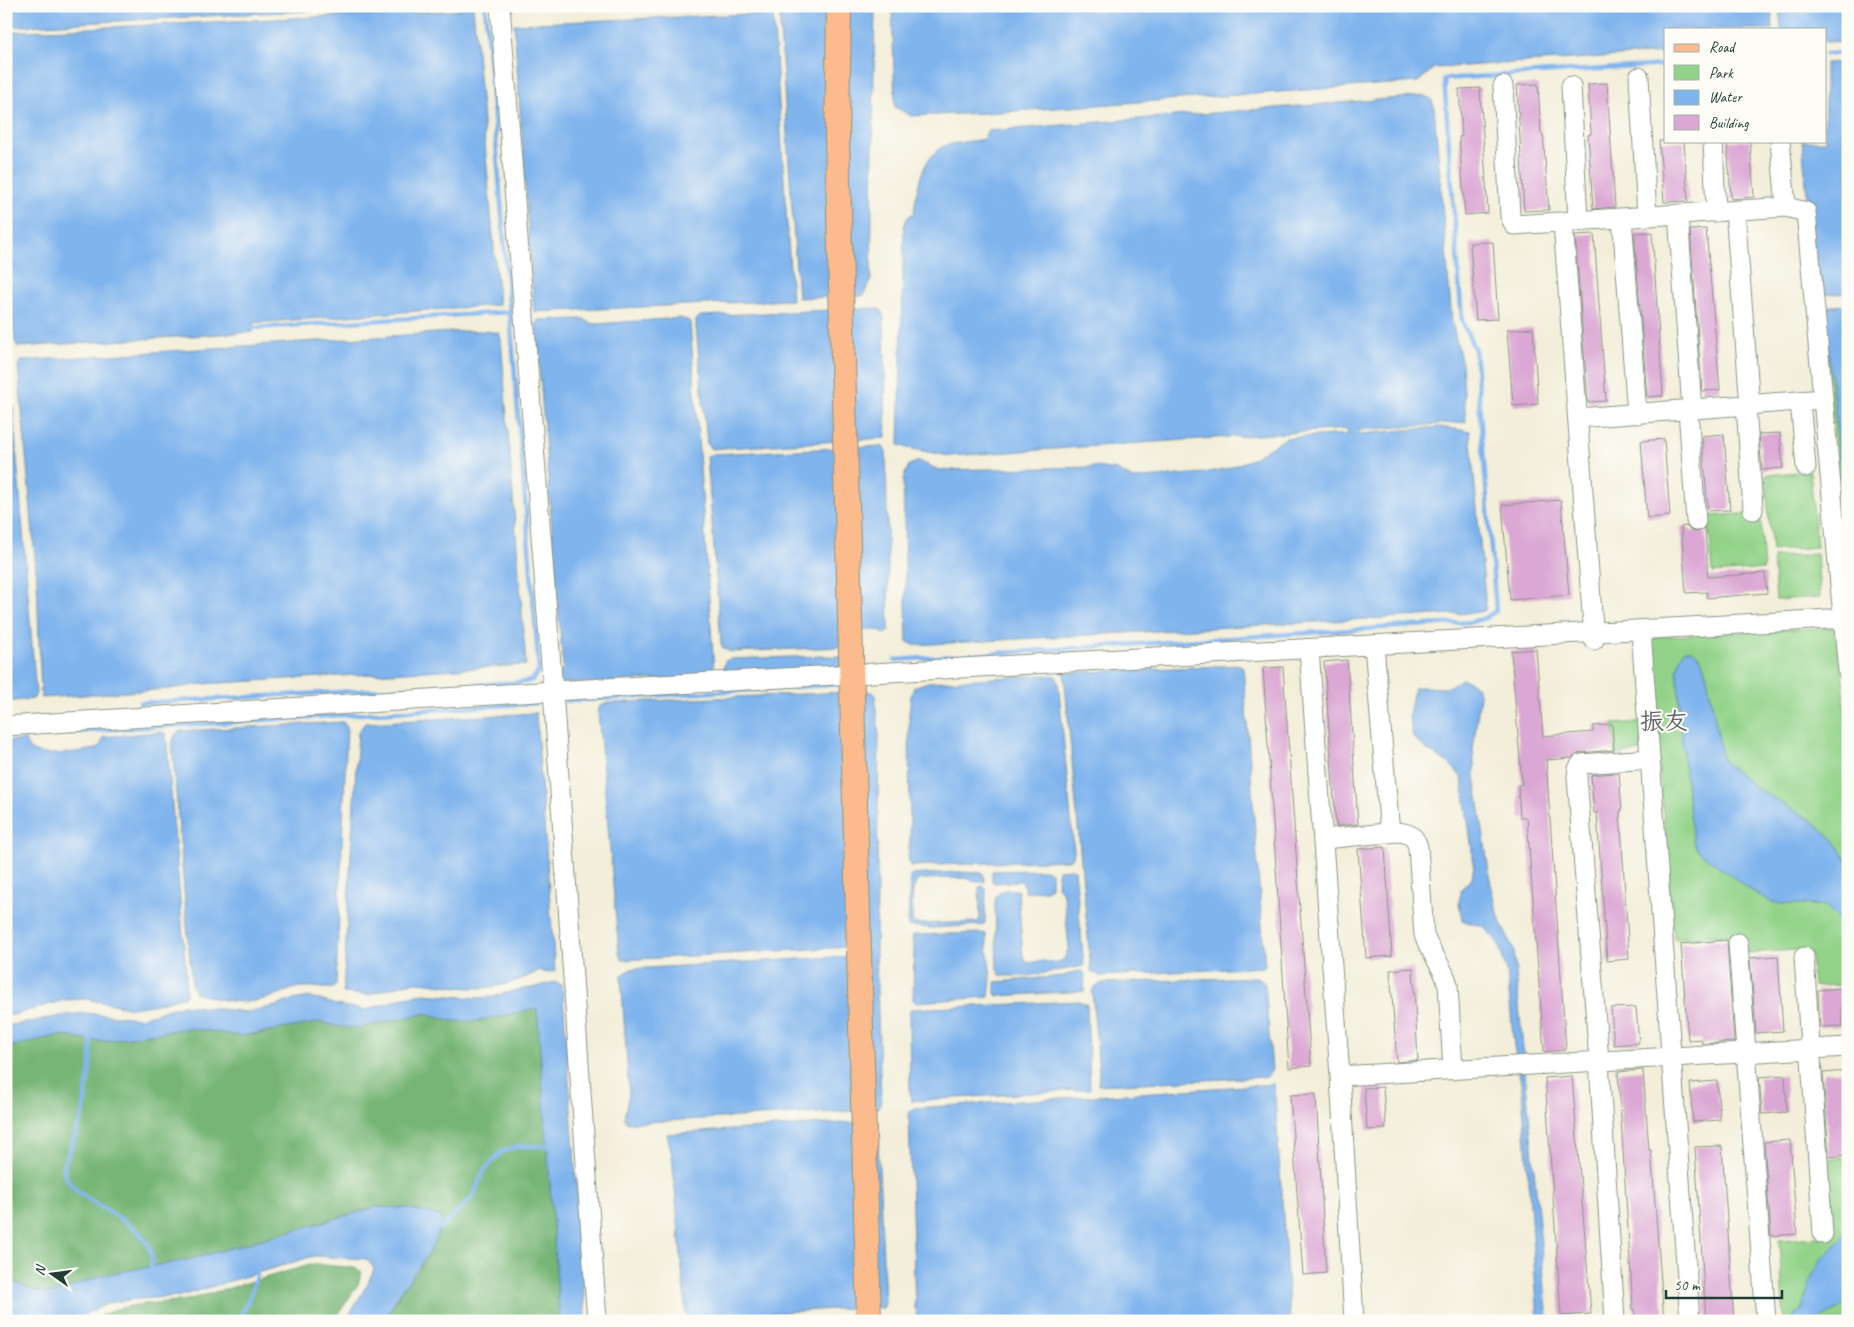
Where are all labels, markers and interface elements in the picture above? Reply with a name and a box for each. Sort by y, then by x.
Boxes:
legend [1664,28,1826,142]
text: Road [1709,38,1736,57]
text: Park [1709,64,1734,83]
text: Water [1709,88,1743,107]
text: Building [1709,114,1749,133]
district label: 振友 [1640,706,1688,736]
north arrow [28,1250,78,1300]
text: N [31,1262,50,1277]
scale bar [1666,1267,1783,1299]
text: 50 m [1674,1276,1701,1295]

